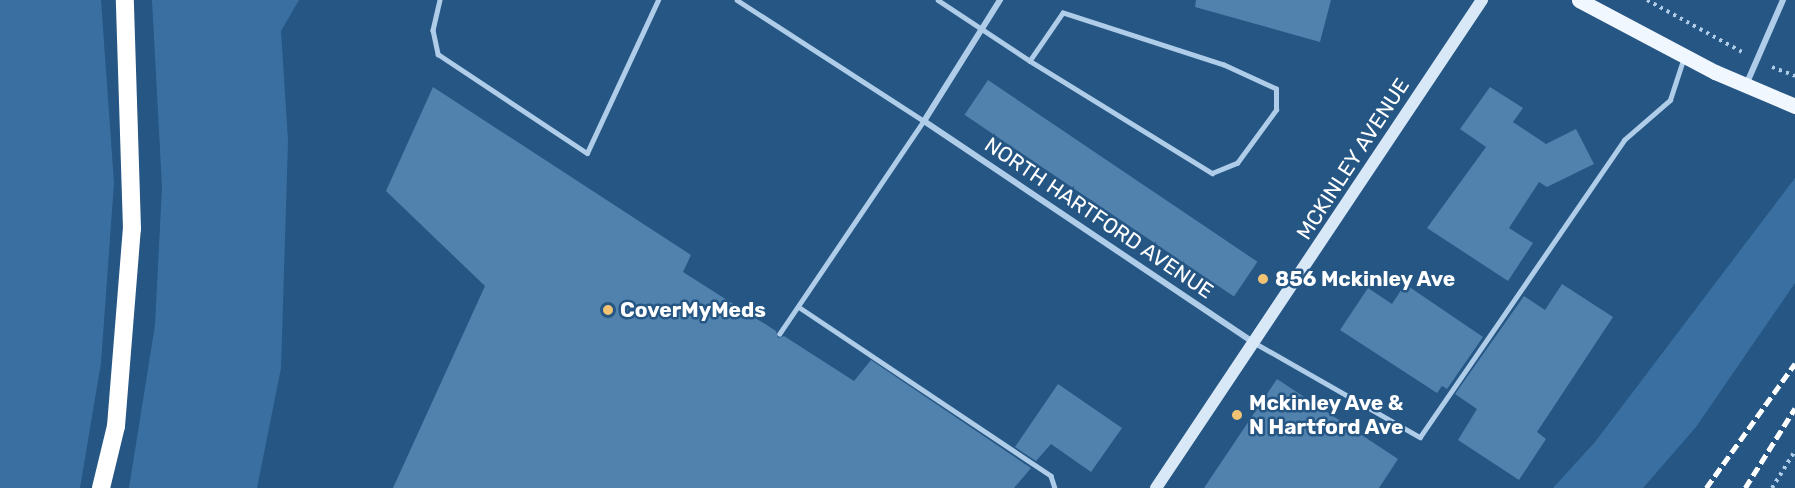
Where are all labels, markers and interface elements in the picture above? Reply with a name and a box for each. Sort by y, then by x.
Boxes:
street label: MCKINLEY AVENUE [1291,73,1415,245]
street label: NORTH HARTFORD AVENUE [980,132,1218,304]
place label: 856 Mckinley Ave [1275,266,1456,292]
marker: 856 Mckinley Ave [1256,272,1270,286]
place label: CoverMyMeds [620,297,766,323]
marker: CoverMyMeds [601,303,615,317]
place label: Mckinley Ave & N Hartford Ave [1249,390,1404,440]
marker: Mckinley Ave & N Hartford Ave [1230,408,1244,422]

